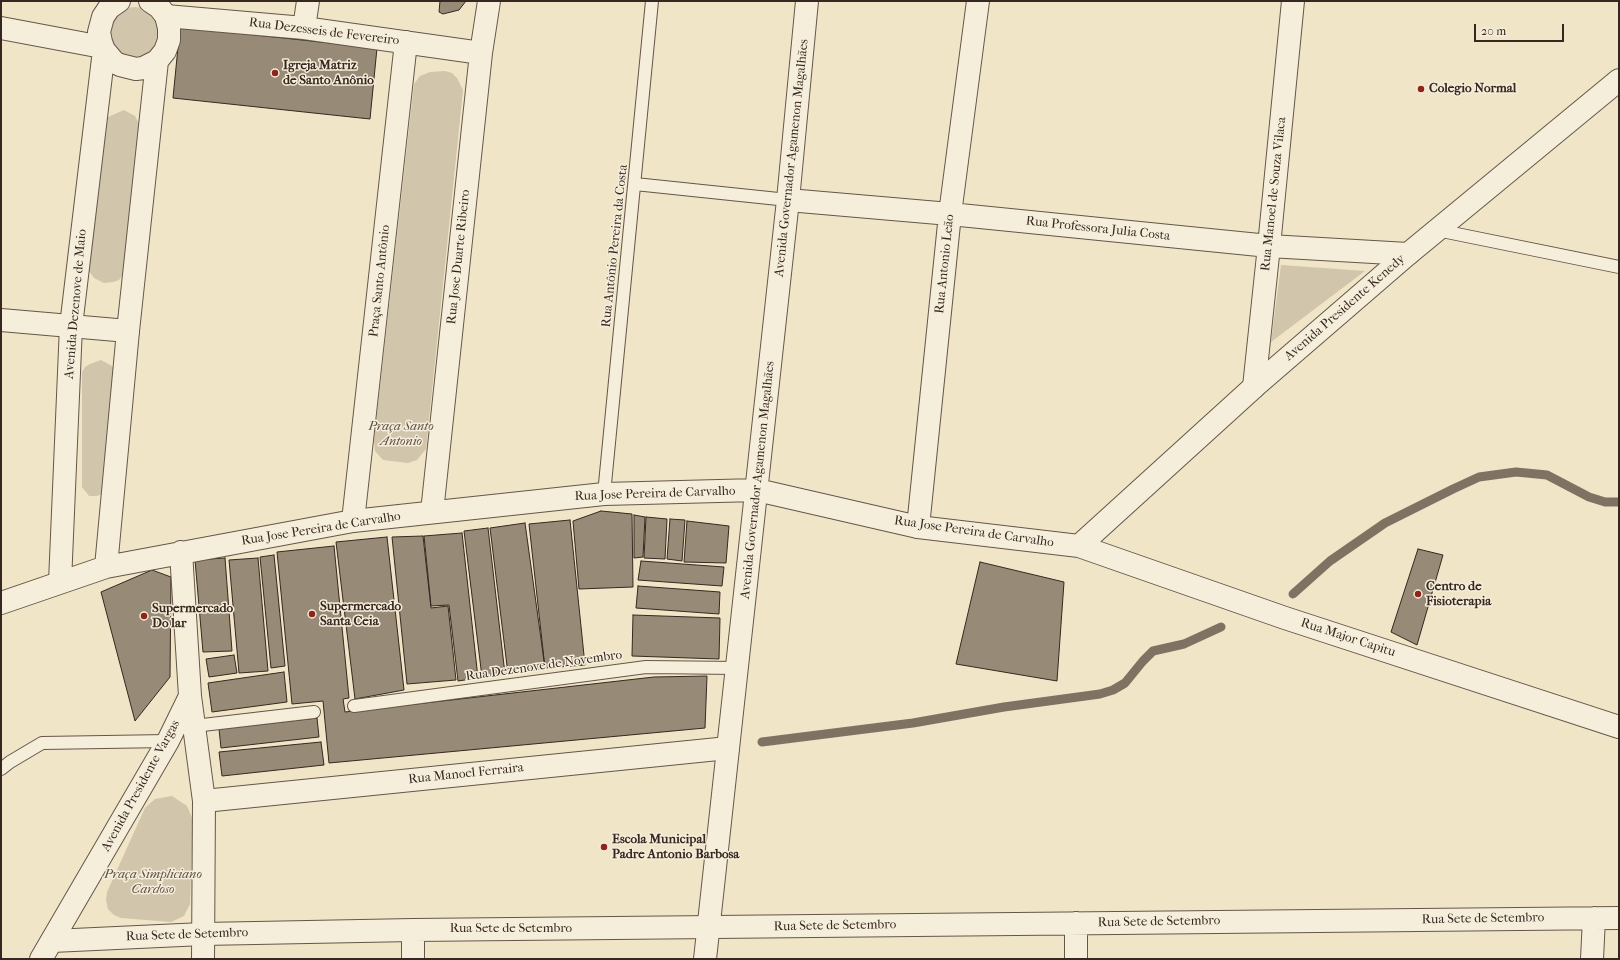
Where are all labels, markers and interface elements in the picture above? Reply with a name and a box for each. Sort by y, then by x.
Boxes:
street label: Rua Dezesseis de Fevereiro [248,15,400,49]
scale bar [1476,16,1566,42]
text: 20 m [1481,24,1506,38]
street label: Avenida Governador Agamenon Magalhães [772,38,812,278]
place label: Igreja Matriz de Santo Anônio [283,58,374,89]
marker: Igreja Matriz de Santo Anônio [270,68,280,78]
place label: Colegio Normal [1429,81,1516,97]
marker: Colegio Normal [1416,84,1426,94]
street label: Rua Manoel de Souza Vilaca [1258,116,1290,272]
street label: Rua Antônio Pereira da Costa [599,164,631,328]
street label: Rua Jose Duarte Ribeiro [444,189,474,325]
street label: Rua Antonio Leão [932,213,958,315]
street label: Rua Professora Julia Costa [1025,214,1171,244]
street label: Praça Santo Antônio [366,224,394,338]
street label: Avenida Dezenove de Maio [62,228,90,380]
street label: Avenida Presidente Kenedy [1282,251,1408,365]
street label: Avenida Governador Agamenon Magalhães [738,360,778,600]
park label: Praça Santo Antonio [368,419,434,450]
street label: Rua Jose Pereira de Carvalho [574,483,736,505]
street label: Rua Jose Pereira de Carvalho [240,509,402,549]
street label: Rua Jose Pereira de Carvalho [893,513,1055,551]
place label: Centro de Fisioterapia [1426,579,1491,610]
marker: Centro de Fisioterapia [1413,589,1423,599]
place label: Supermercado Santa Ceia [320,599,401,630]
place label: Supermercado Do lar [152,601,233,632]
marker: Supermercado Santa Ceia [307,609,317,619]
marker: Supermercado Do lar [139,611,149,621]
street label: Rua Major Capitu [1299,615,1397,661]
street label: Rua Dezenove de Novembro [465,647,623,685]
street label: Avenida Presidente Vargas [98,718,184,854]
street label: Rua Manoel Ferraira [408,760,524,788]
place label: Escola Municipal Padre Antonio Barbosa [612,832,739,863]
marker: Escola Municipal Padre Antonio Barbosa [599,842,609,852]
park label: Praça Simpliciano Cardoso [104,867,202,898]
street label: Rua Sete de Setembro [1422,910,1544,928]
street label: Rua Sete de Setembro [1098,913,1220,931]
street label: Rua Sete de Setembro [774,917,896,935]
street label: Rua Sete de Setembro [450,921,572,937]
street label: Rua Sete de Setembro [126,925,248,945]

